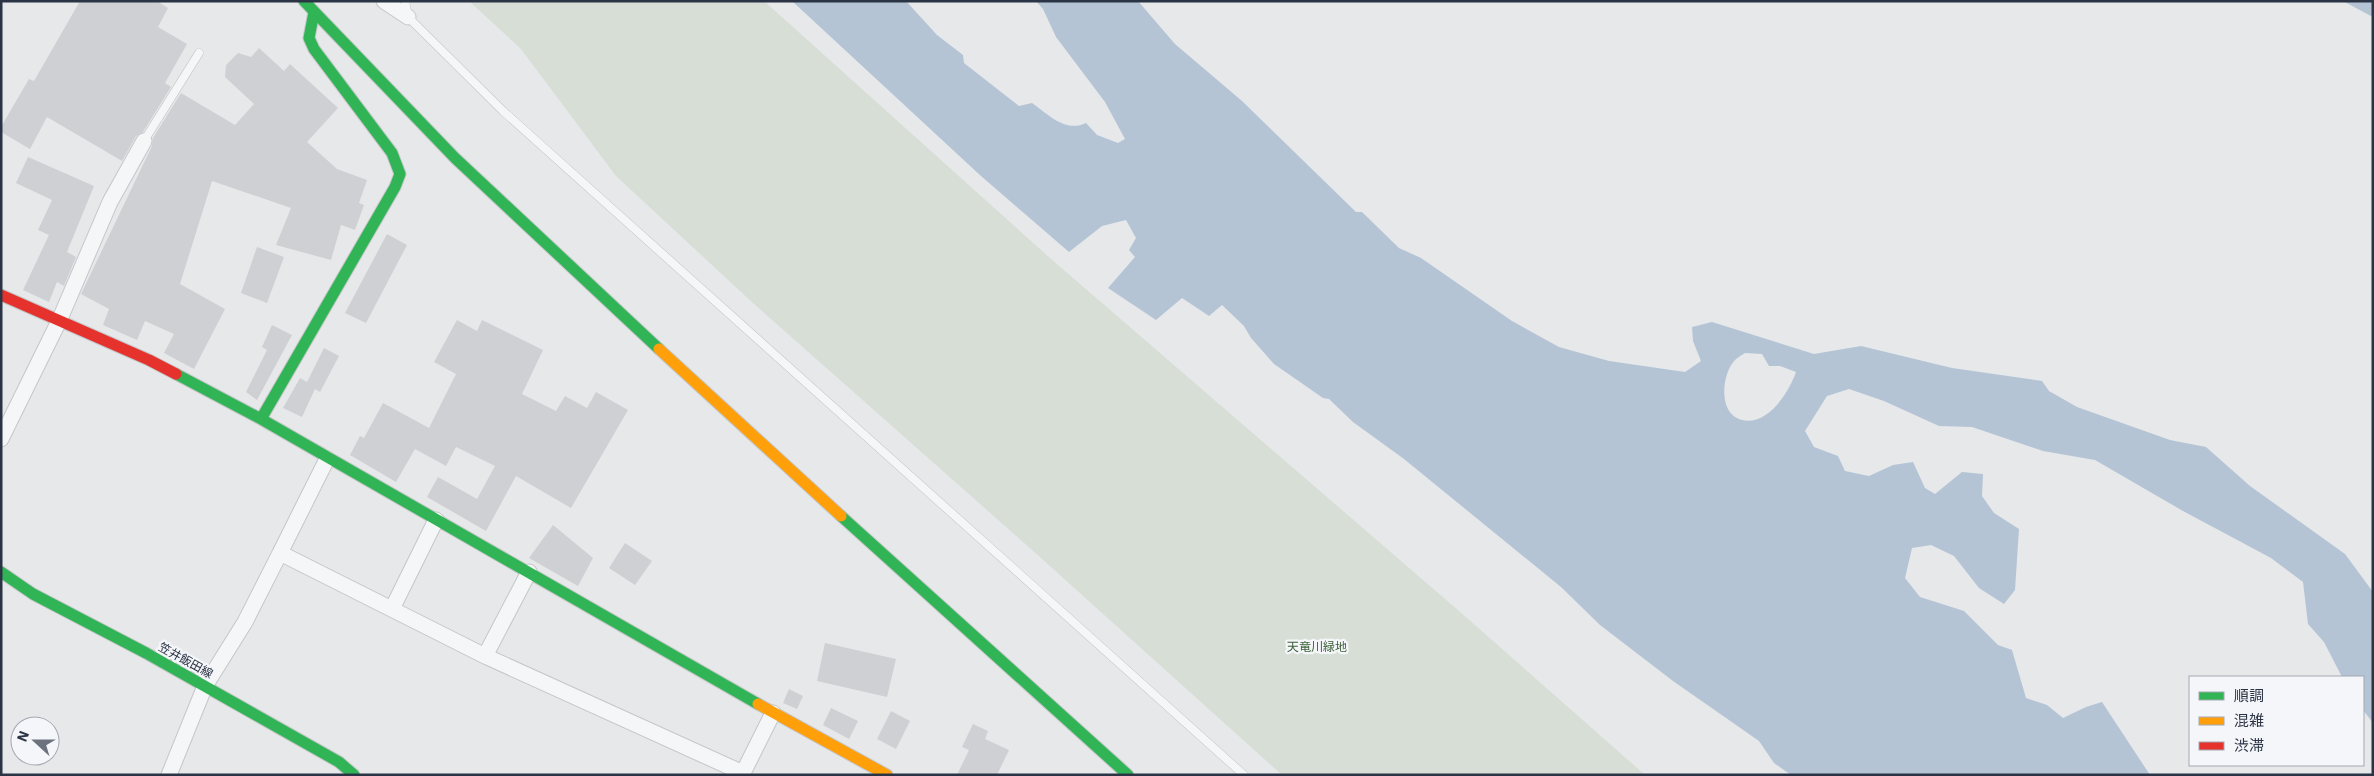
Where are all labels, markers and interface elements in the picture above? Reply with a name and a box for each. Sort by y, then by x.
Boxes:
street label: 笠井飯田線 [156,639,216,681]
park label: 天竜川緑地 [1287,639,1347,654]
legend [2189,676,2364,766]
text: 順調 [2234,686,2264,705]
text: 混雑 [2234,711,2264,730]
north arrow [10,716,60,766]
text: N [13,728,33,744]
text: 渋滞 [2234,736,2264,755]

